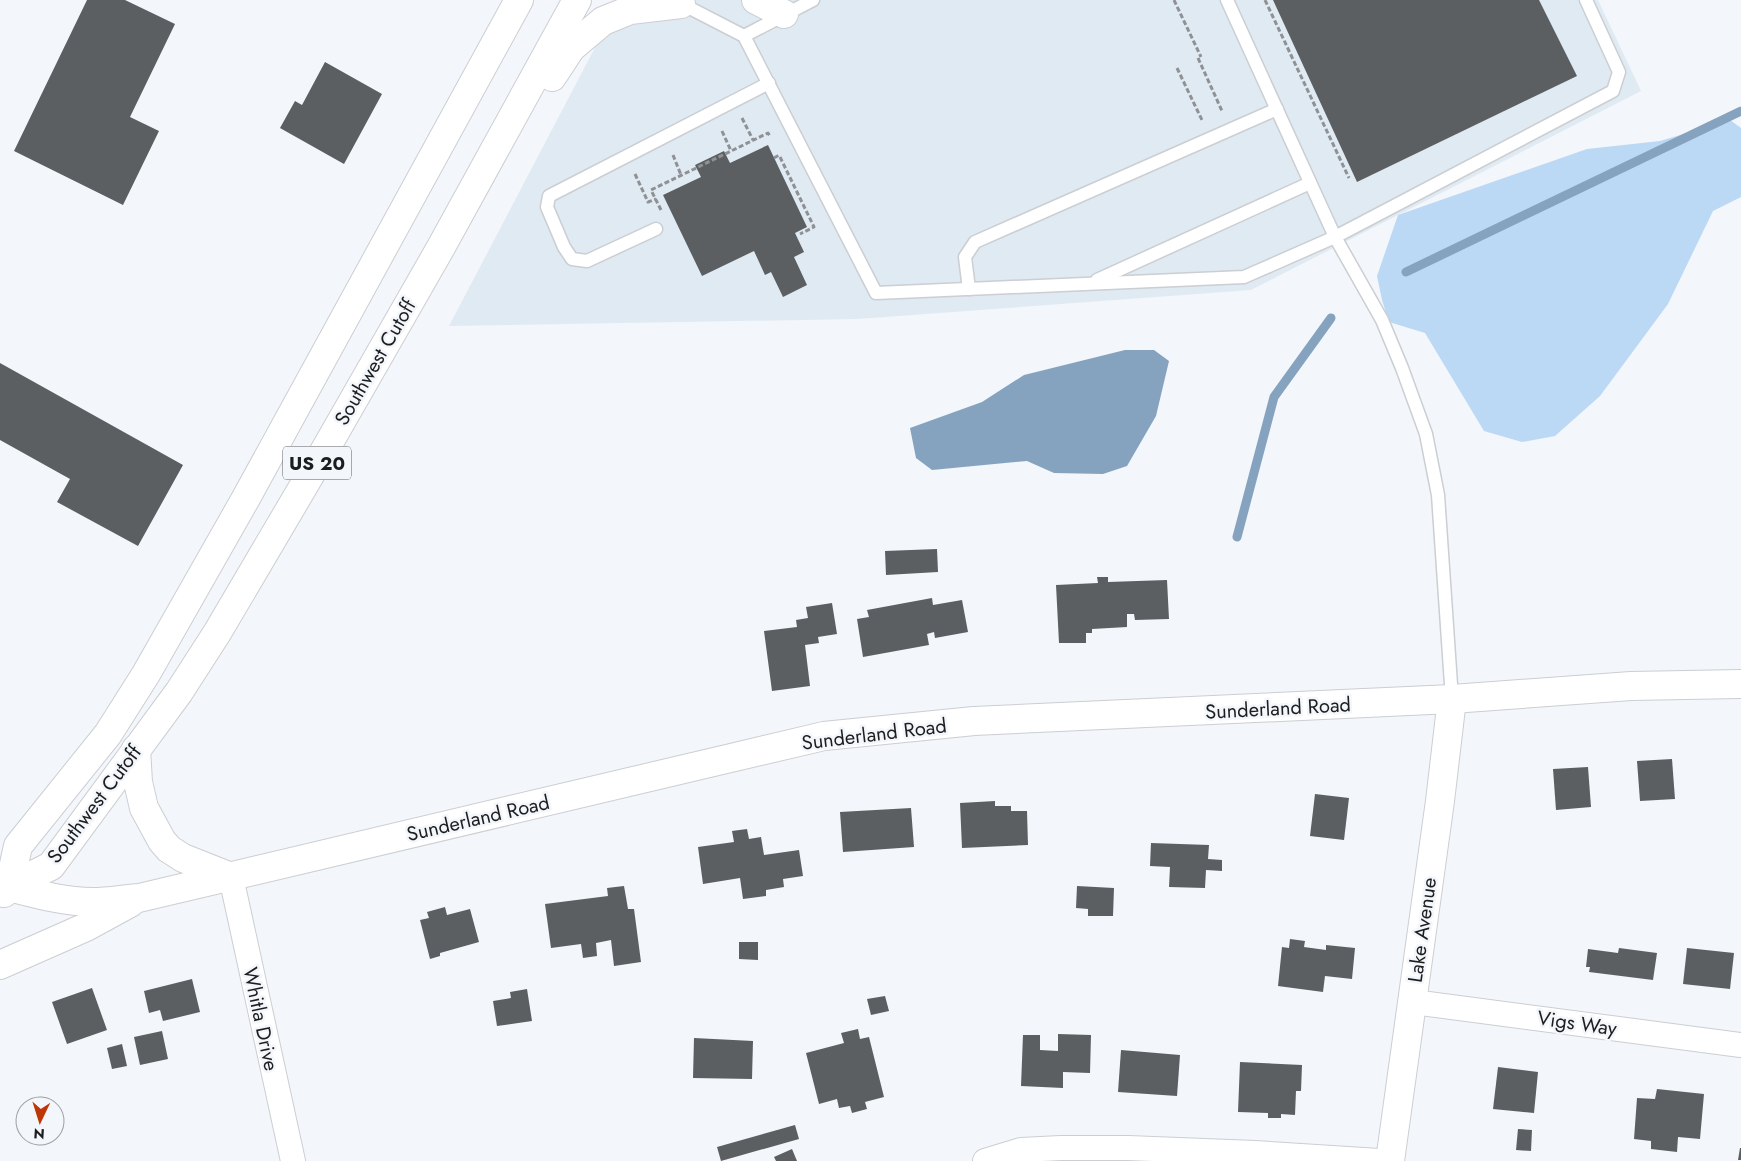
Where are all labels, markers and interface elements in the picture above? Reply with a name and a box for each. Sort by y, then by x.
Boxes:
street label: Southwest Cutoff [328,293,424,431]
road number: US 20 [283,446,351,479]
street label: Sunderland Road [1204,690,1352,727]
street label: Sunderland Road [800,711,948,758]
street label: Southwest Cutoff [40,738,149,869]
street label: Sunderland Road [404,788,552,849]
street label: Lake Avenue [1401,876,1444,984]
street label: Whitla Drive [235,965,286,1073]
street label: Vigs Way [1535,1004,1619,1043]
north arrow [15,1096,65,1146]
text: N [33,1124,45,1144]

